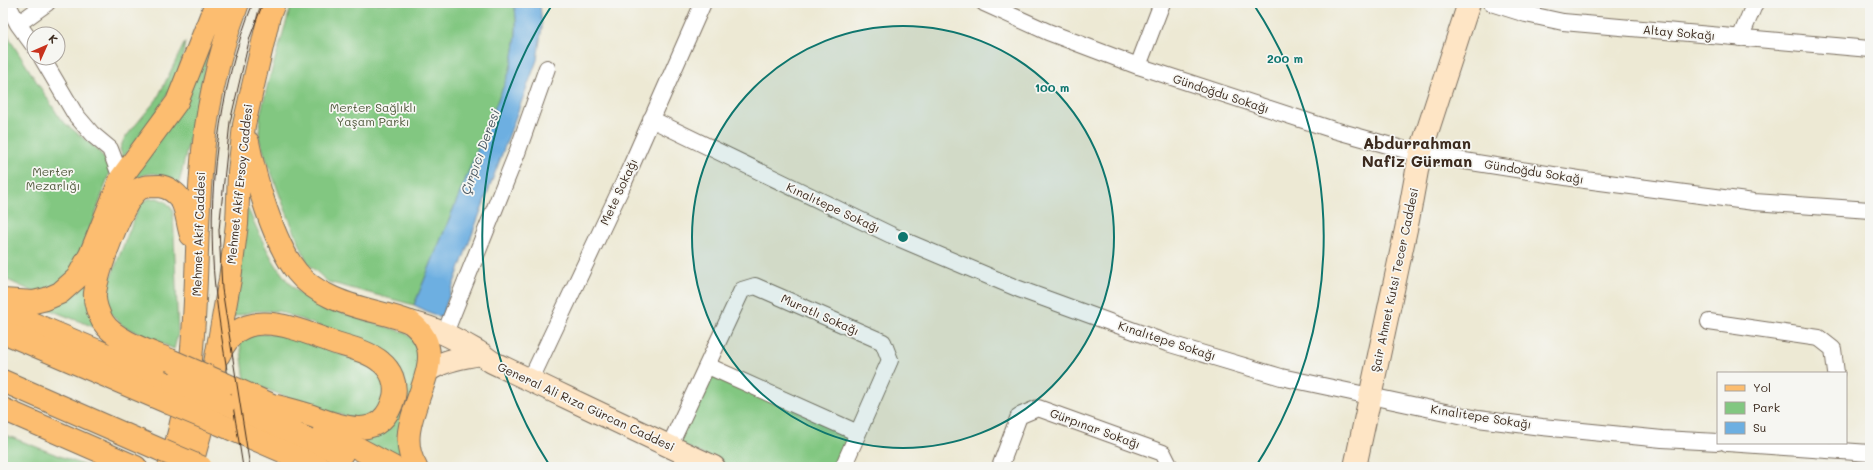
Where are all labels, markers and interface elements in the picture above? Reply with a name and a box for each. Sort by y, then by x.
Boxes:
street label: Altay Sokağı [1642,21,1716,43]
north arrow [26,26,66,66]
text: K [46,31,61,46]
text: 200 m [1267,50,1303,66]
street label: Gündoğdu Sokağı [1171,70,1271,116]
text: 100 m [1035,79,1069,95]
park label: Merter Sağlıklı Yaşam Parkı [330,99,416,129]
street label: Mehmet Akif Ersoy Caddesi [223,103,255,265]
water label: Çırpıcı Deresi [456,107,503,197]
district label: Abdurrahman Nafiz Gürman [1362,132,1472,171]
street label: Gündoğdu Sokağı [1483,155,1585,187]
street label: Mete Sokağı [596,156,641,228]
park label: Merter Mezarlığı [26,163,80,193]
street label: Mehmet Akif Caddesi [188,171,208,297]
street label: Kınalıtepe Sokağı [784,178,883,236]
street label: Şair Ahmet Kutsi Tecer Caddesi [1367,186,1421,373]
centre of rings [896,230,910,244]
street label: Muratlı Sokağı [779,290,862,338]
street label: Kınalıtepe Sokağı [1116,317,1218,363]
street label: General Ali Rıza Gürcan Caddesi [495,358,678,454]
legend [1717,372,1847,444]
text: Yol [1753,379,1771,395]
text: Park [1753,399,1780,415]
street label: Kınalıtepe Sokağı [1430,400,1533,432]
street label: Gürpınar Sokağı [1048,404,1143,452]
text: Su [1753,419,1766,435]

